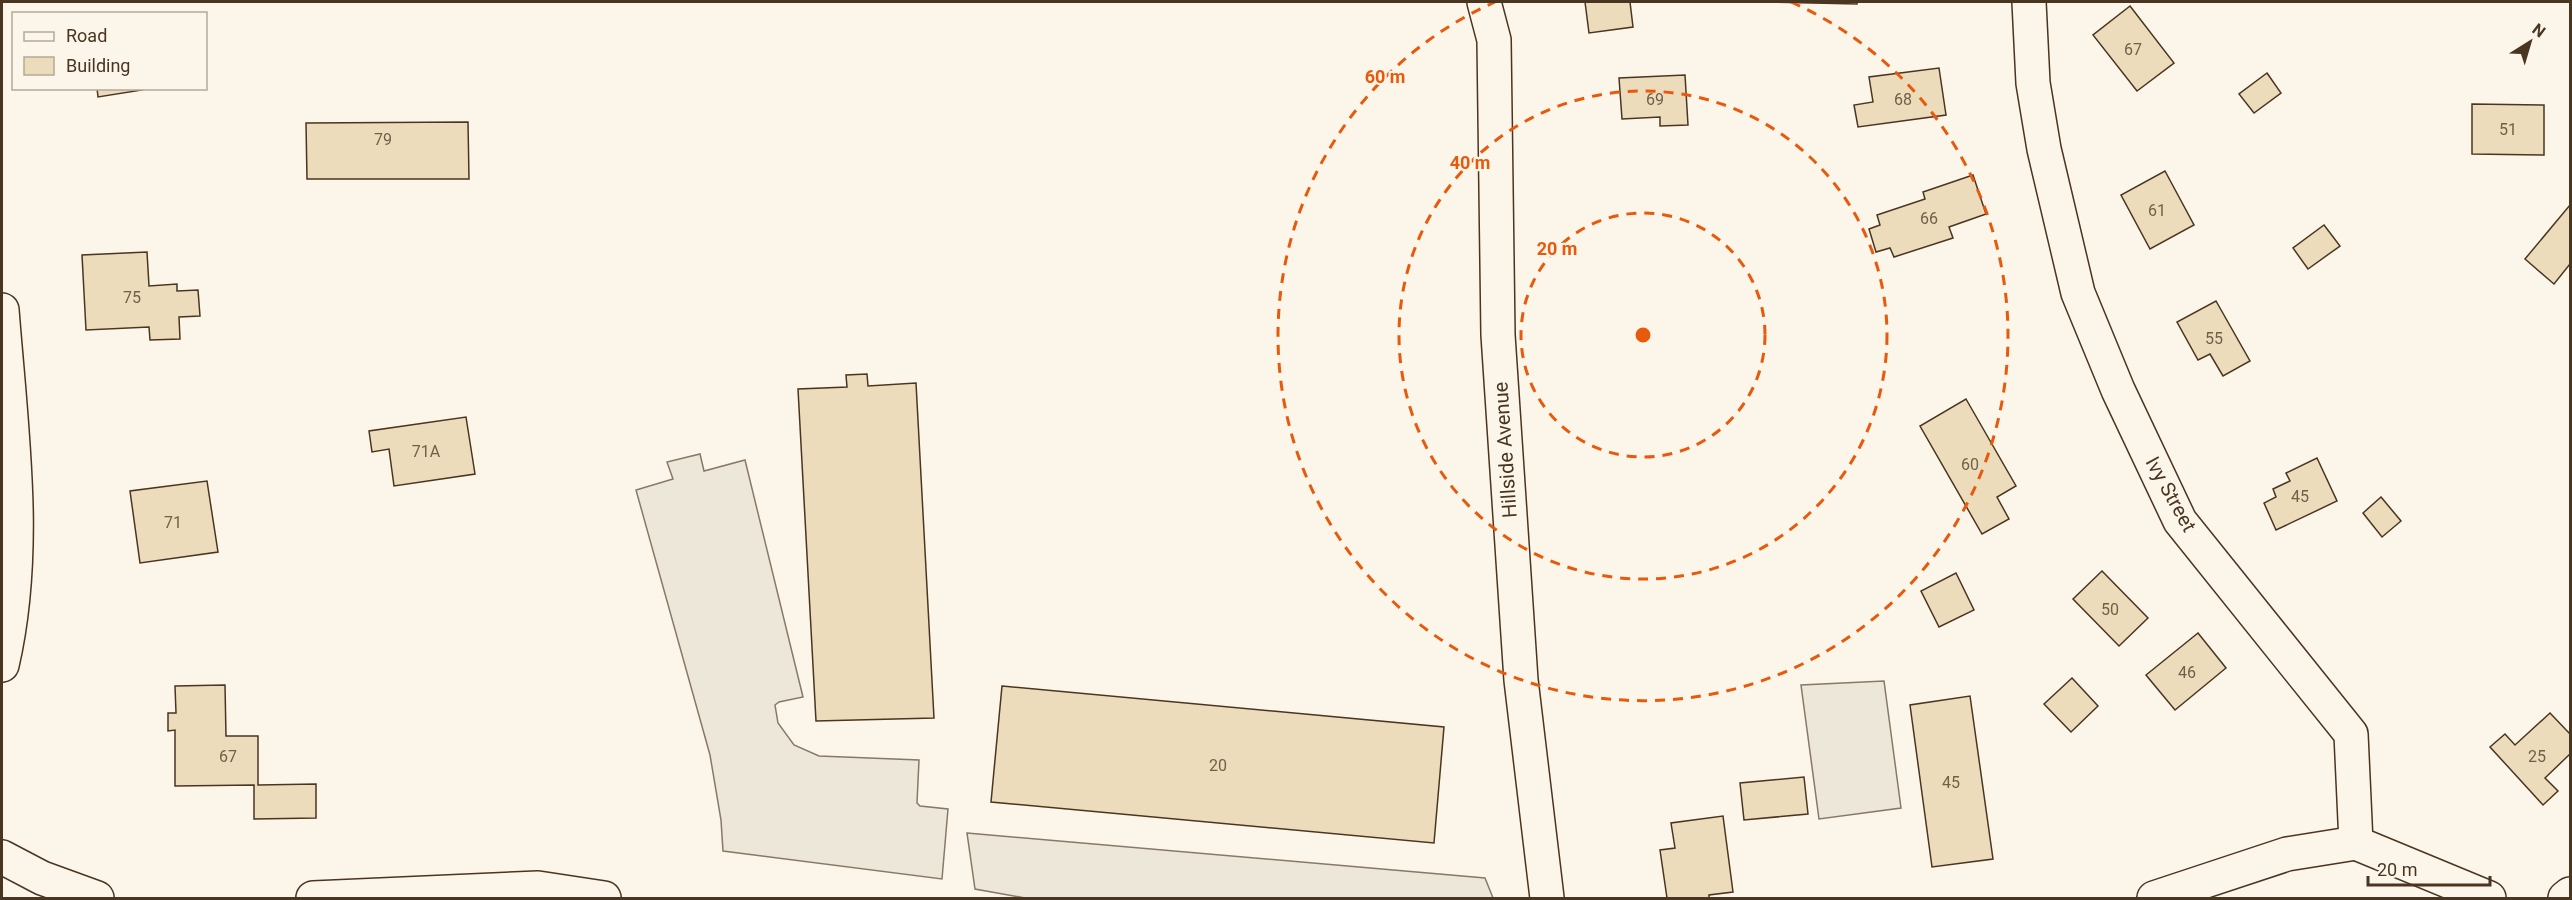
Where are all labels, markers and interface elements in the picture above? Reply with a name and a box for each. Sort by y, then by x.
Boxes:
legend [12,12,207,90]
north arrow [2500,12,2560,72]
text: N [2528,19,2549,41]
text: Road [66,25,107,46]
house number: 67 [2124,40,2142,59]
text: Building [66,55,130,76]
text: 60 m [1365,66,1405,87]
house number: 69 [1646,90,1664,109]
house number: 68 [1894,90,1912,109]
house number: 51 [2499,120,2517,139]
house number: 79 [374,130,392,149]
text: 40 m [1450,152,1490,173]
house number: 61 [2148,201,2166,220]
house number: 66 [1920,209,1938,228]
text: 20 m [1537,238,1577,259]
house number: 75 [123,288,141,307]
centre of rings [1633,325,1653,345]
house number: 55 [2205,329,2223,348]
street label: Hillside Avenue [1488,381,1522,519]
house number: 71A [412,442,441,461]
street label: Ivy Street [2141,452,2201,536]
house number: 60 [1961,455,1979,474]
house number: 45 [2291,487,2309,506]
house number: 71 [164,513,182,532]
house number: 50 [2101,600,2119,619]
house number: 46 [2178,663,2196,682]
house number: 67 [219,747,237,766]
house number: 25 [2528,747,2546,766]
house number: 20 [1209,756,1227,775]
house number: 45 [1942,773,1960,792]
scale bar [2368,849,2490,887]
text: 20 m [2377,859,2417,880]

